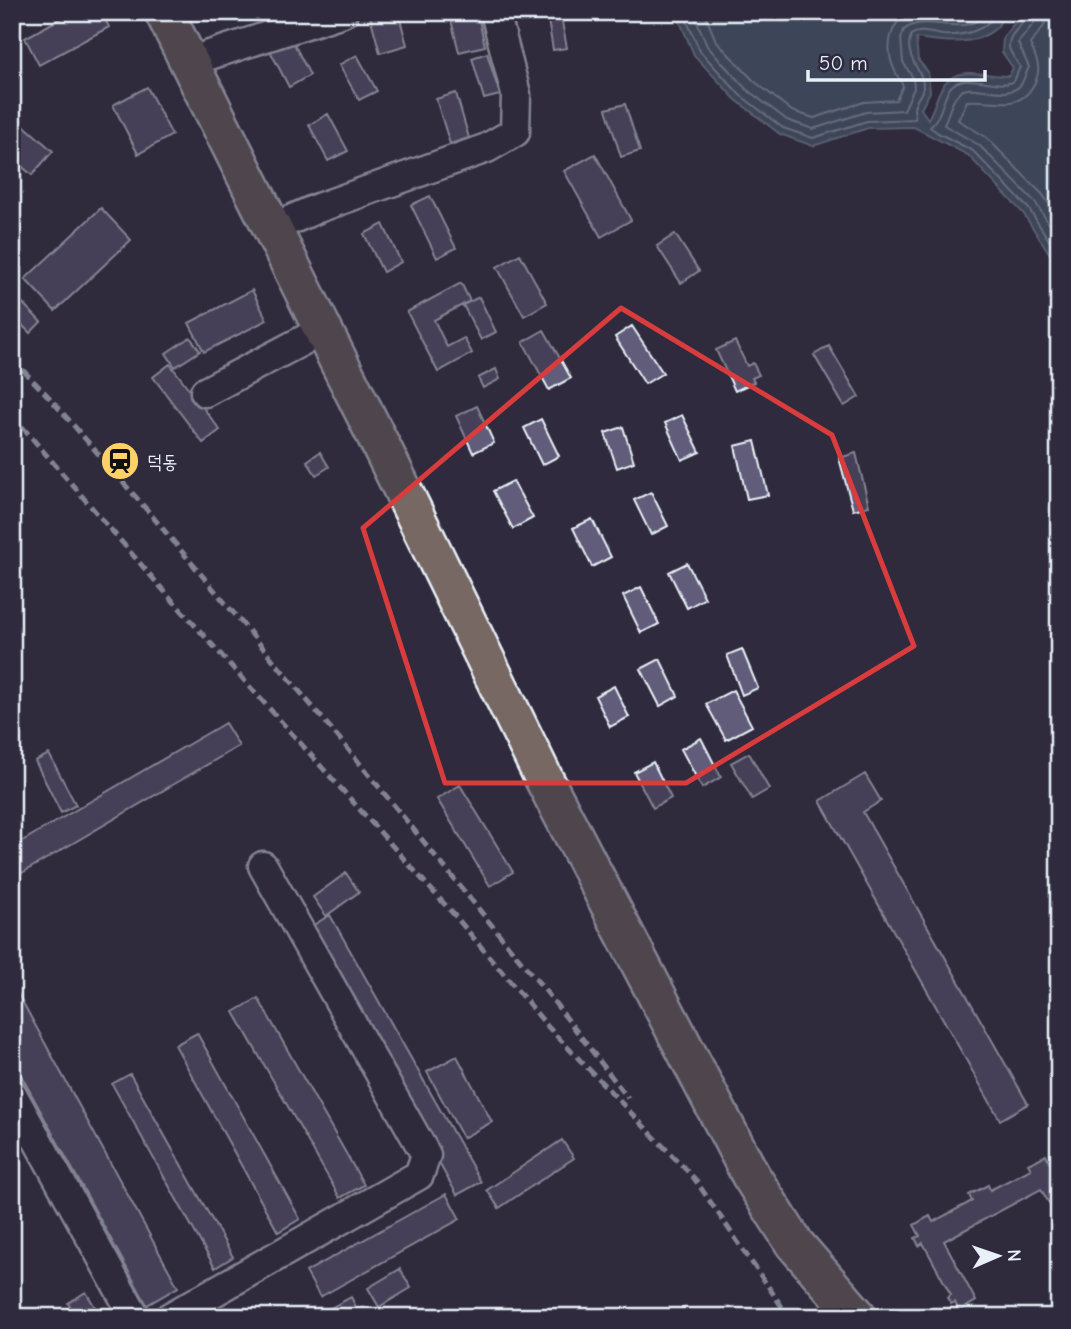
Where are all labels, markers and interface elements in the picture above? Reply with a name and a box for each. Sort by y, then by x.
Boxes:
scale bar [808,38,985,82]
text: 50 m [819,51,868,75]
station icon: 덕동 [99,440,141,482]
place label: 덕동 [147,451,178,473]
north arrow [962,1220,1032,1290]
text: N [1003,1249,1025,1262]

